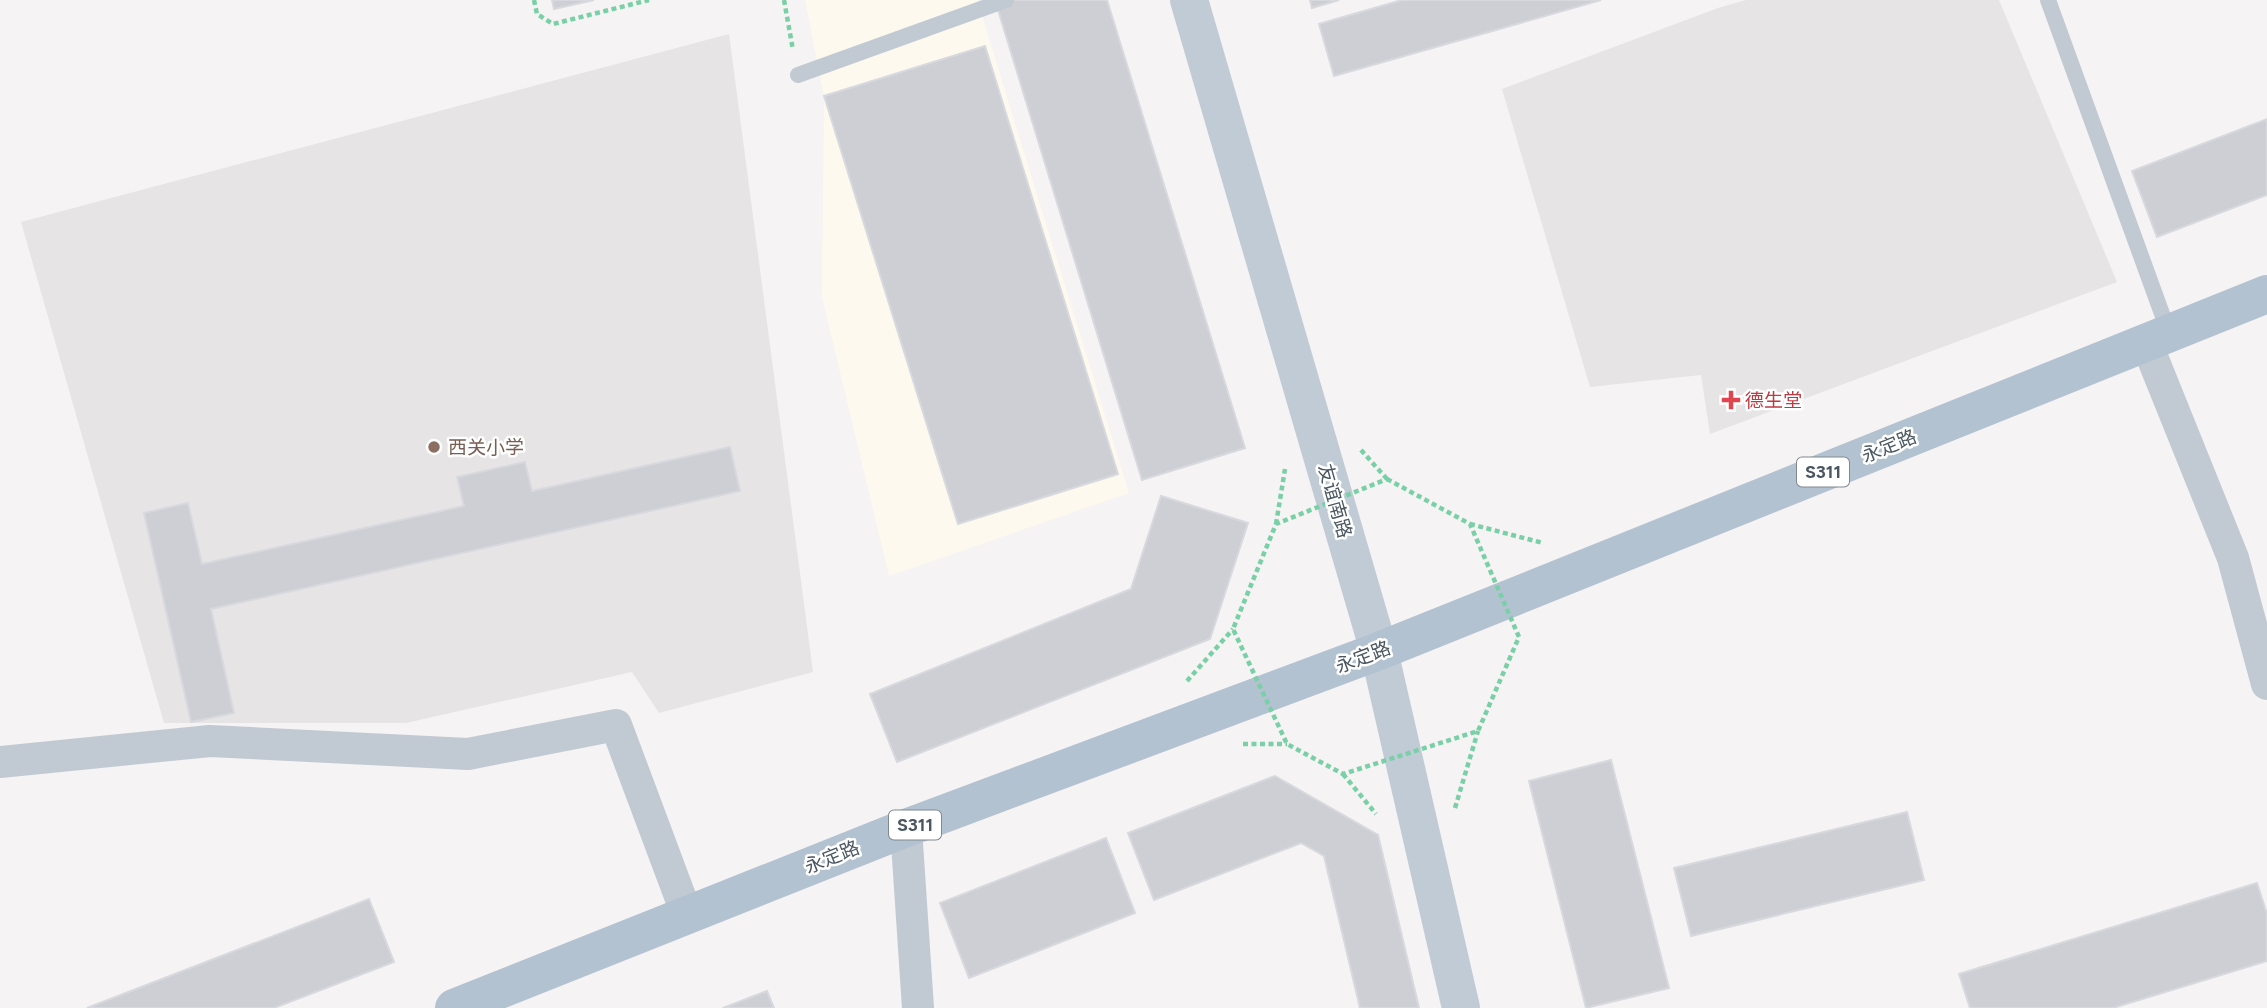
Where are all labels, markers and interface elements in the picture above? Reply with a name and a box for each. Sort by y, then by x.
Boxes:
place label: 德生堂 [1745,389,1802,412]
marker: 德生堂 [1723,392,1739,408]
street label: 永定路 [1858,425,1920,467]
place label: 西关小学 [448,436,524,459]
marker: 西关小学 [426,439,442,455]
road number: S311 [1797,458,1849,486]
street label: 友谊南路 [1313,461,1357,541]
street label: 永定路 [1332,636,1394,678]
road number: S311 [889,810,941,840]
street label: 永定路 [801,836,863,878]

